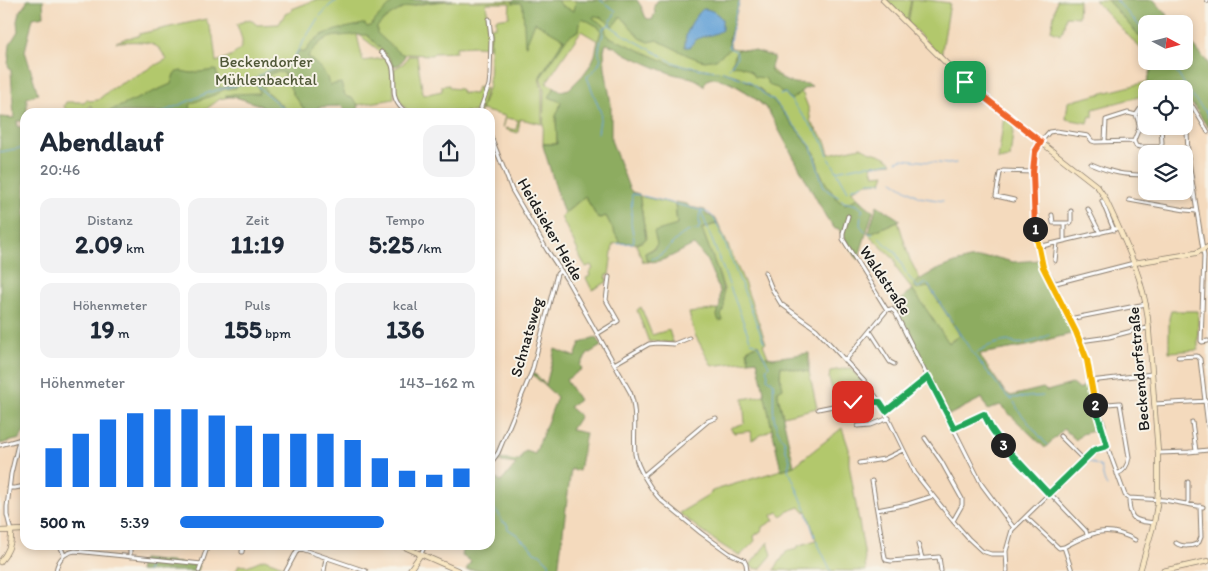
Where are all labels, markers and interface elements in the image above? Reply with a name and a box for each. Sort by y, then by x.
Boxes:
north arrow [1138,15,1192,70]
map controls [1138,15,1193,200]
park label: Beckendorfer Mühlenbachtal [215,52,318,89]
pin [944,61,986,103]
icon: arrive [951,68,979,96]
button: locate [1138,80,1193,135]
text: Abendlauf [40,124,164,158]
button: share [423,125,475,177]
button: layers [1138,145,1193,200]
text: 20:46 [40,160,80,179]
street label: Heidsieker Heide [514,175,588,284]
text: Distanz [87,212,133,229]
text: Zeit [246,212,269,229]
text: Tempo [386,212,425,229]
pin: 1 [1022,216,1048,242]
text: 1 [1032,221,1039,238]
text: 2.09 [75,229,123,259]
text: 11:19 [230,229,285,259]
text: 5:25 [369,229,414,259]
text: km [123,240,145,257]
text: /km [414,240,442,257]
street label: Waldstraße [856,242,916,319]
street label: Schnatsweg [506,294,547,379]
text: Höhenmeter [73,297,147,314]
text: Puls [245,297,270,314]
text: kcal [393,297,418,314]
street label: Beckendorfstraße [1124,306,1153,432]
text: 19 [90,314,115,344]
text: 155 [224,314,262,344]
text: 136 [386,314,424,344]
text: m [115,325,130,342]
text: bpm [262,325,291,342]
text: Höhenmeter [40,373,125,392]
text: 143–162 m [399,373,475,392]
pin [832,381,874,423]
icon: check [839,388,867,416]
pin: 2 [1082,392,1108,418]
text: 2 [1092,397,1099,414]
pin: 3 [990,432,1016,458]
text: 3 [1000,437,1007,454]
text: 500 m [40,513,85,532]
text: 5:39 [120,513,149,532]

